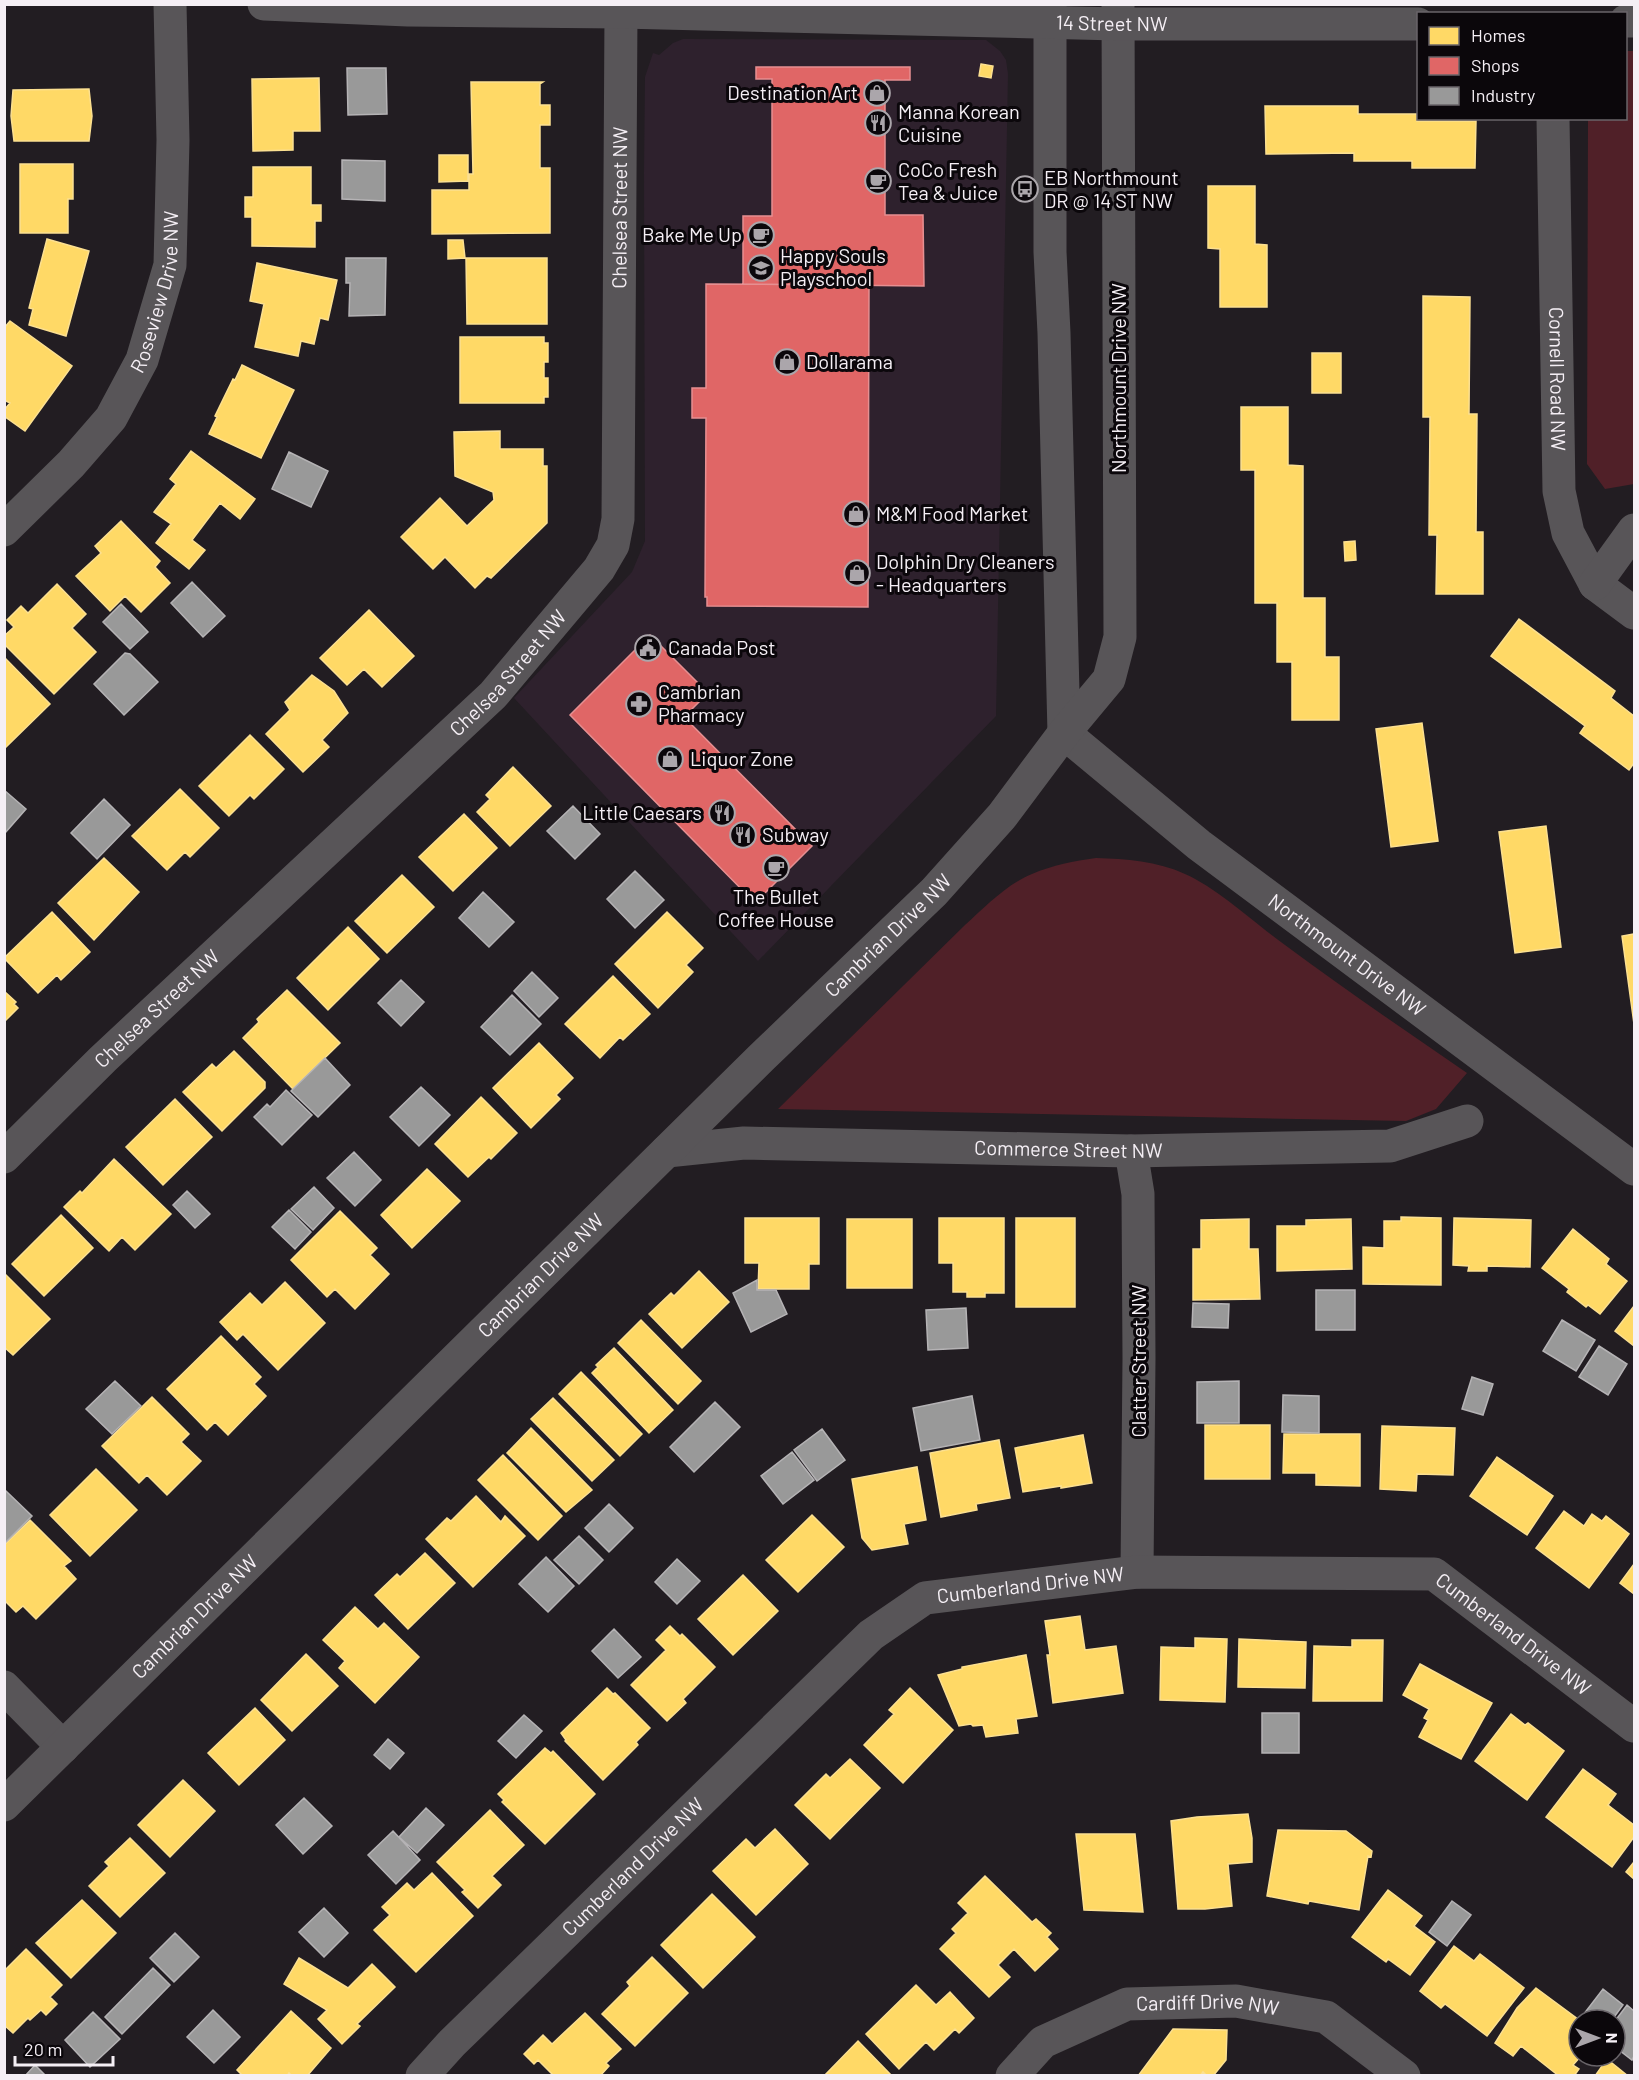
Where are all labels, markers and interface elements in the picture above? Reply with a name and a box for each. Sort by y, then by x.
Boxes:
street label: 14 Street NW [1056,10,1168,35]
legend [1417,12,1627,120]
text: Homes [1471,24,1525,46]
text: Shops [1471,54,1520,76]
shop icon: Destination Art [862,78,892,108]
place label: Destination Art [727,80,858,104]
text: Industry [1471,84,1535,106]
place label: Manna Korean Cuisine [898,99,1020,146]
restaurant icon: Manna Korean Cuisine [863,108,893,138]
street label: Chelsea Street NW [606,126,631,289]
place label: CoCo Fresh Tea & Juice [898,157,998,204]
place label: EB Northmount DR @ 14 ST NW [1044,165,1179,212]
cafe icon: CoCo Fresh Tea & Juice [863,166,893,196]
bus stop icon: EB Northmount DR @ 14 ST NW [1010,174,1040,204]
street label: Roseview Drive NW [124,210,182,377]
cafe icon: Bake Me Up [746,220,776,250]
place label: Bake Me Up [642,222,742,246]
place label: Happy Souls Playschool [780,243,886,290]
school or university icon: Happy Souls Playschool [746,253,776,283]
street label: Northmount Drive NW [1106,283,1130,473]
street label: Cornell Road NW [1545,307,1571,452]
shop icon: Dollarama [772,347,802,377]
place label: Dollarama [806,349,893,373]
shop icon: M&M Food Market [841,499,871,529]
place label: M&M Food Market [876,501,1028,525]
place label: Dolphin Dry Cleaners - Headquarters [876,549,1055,596]
shop icon: Dolphin Dry Cleaners - Headquarters [842,558,872,588]
street label: Chelsea Street NW [444,604,571,740]
public building icon: Canada Post [633,633,663,663]
place label: Canada Post [668,635,776,659]
place label: Cambrian Pharmacy [658,679,744,726]
pharmacy icon: Cambrian Pharmacy [624,689,654,719]
shop icon: Liquor Zone [655,744,685,774]
place label: Liquor Zone [690,746,794,770]
restaurant icon: Little Caesars [707,798,737,828]
place label: Little Caesars [582,800,702,824]
restaurant icon: Subway [728,820,758,850]
place label: Subway [762,822,829,846]
cafe icon: The Bullet Coffee House [761,853,791,883]
street label: Cambrian Drive NW [819,868,956,1001]
place label: The Bullet Coffee House [718,884,834,931]
street label: Northmount Drive NW [1264,888,1431,1021]
street label: Chelsea Street NW [89,944,224,1072]
street label: Commerce Street NW [974,1135,1163,1162]
street label: Cambrian Drive NW [472,1207,608,1342]
street label: Clatter Street NW [1126,1284,1150,1437]
street label: Cambrian Drive NW [126,1549,262,1683]
street label: Cumberland Drive NW [935,1561,1126,1607]
street label: Cumberland Drive NW [1432,1567,1596,1700]
street label: Cumberland Drive NW [556,1792,708,1940]
street label: Cardiff Drive NW [1136,1988,1281,2020]
north arrow [1567,2008,1627,2068]
scale bar [15,2029,112,2067]
text: N [1603,2033,1622,2043]
text: 20 m [24,2038,62,2060]

